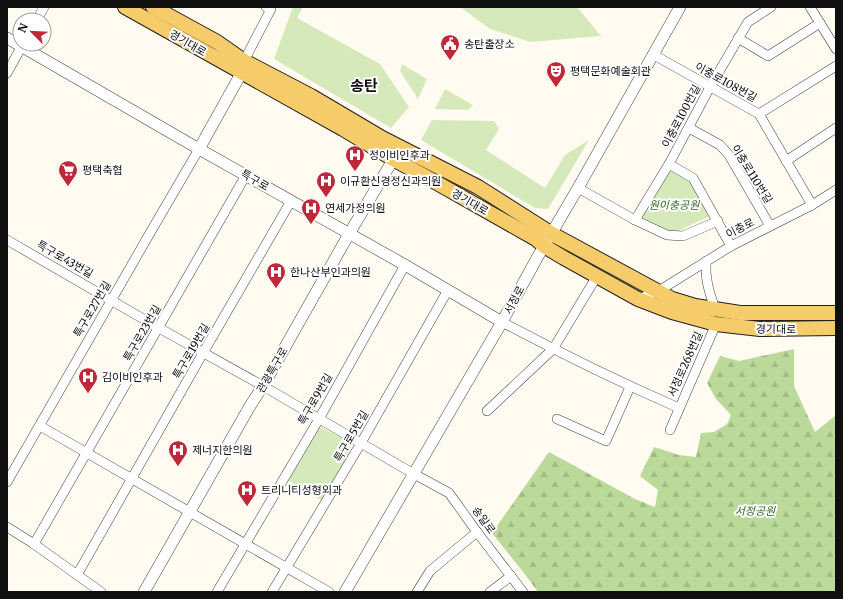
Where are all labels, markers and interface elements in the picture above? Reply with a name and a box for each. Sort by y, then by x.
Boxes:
north arrow [12,12,52,52]
text: N [15,21,31,35]
street label: 경기대로 [167,27,209,59]
public building icon: 송탄출장소 [439,33,461,61]
place label: 송탄출장소 [464,37,515,51]
street label: 이충로108번길 [693,59,759,105]
theatre icon: 평택문화예술회관 [545,60,567,88]
place label: 평택문화예술회관 [570,64,651,78]
district label: 송탄 [350,76,378,95]
street label: 이충로100번길 [659,82,703,150]
street label: 이충로110번길 [728,142,776,206]
hospital icon: 정이비인후과 [344,144,366,172]
place label: 정이비인후과 [369,148,430,162]
supermarket icon: 평택축협 [57,159,79,187]
place label: 평택축협 [82,163,122,177]
street label: 특구로 [238,166,272,194]
hospital icon: 이규환신경정신과의원 [315,170,337,198]
place label: 이규환신경정신과의원 [340,174,441,188]
street label: 경기대로 [449,186,491,218]
hospital icon: 연세가정의원 [300,197,322,225]
park label: 원이충공원 [649,198,700,212]
place label: 연세가정의원 [325,201,386,215]
street label: 이충로 [723,215,757,241]
street label: 특구로43번길 [34,237,96,281]
hospital icon: 한나산부인과의원 [265,261,287,289]
place label: 한나산부인과의원 [290,265,371,279]
street label: 특구로27번길 [70,278,114,340]
street label: 서정로 [501,283,527,317]
street label: 특구로23번길 [120,302,164,364]
street label: 특구로19번길 [170,321,212,381]
street label: 경기대로 [756,322,796,336]
street label: 서정로268번길 [664,329,706,399]
street label: 관광특구로 [253,345,291,395]
hospital icon: 김이비인후과 [77,366,99,394]
place label: 김이비인후과 [102,370,163,384]
street label: 특구로9번길 [295,371,335,427]
street label: 특구로5번길 [331,408,371,464]
hospital icon: 제너지한의원 [167,439,189,467]
place label: 제너지한의원 [192,443,253,457]
hospital icon: 트리니티성형외과 [236,479,258,507]
place label: 트리니티성형외과 [261,483,342,497]
street label: 송일로 [469,504,499,536]
park label: 서정공원 [735,504,776,518]

